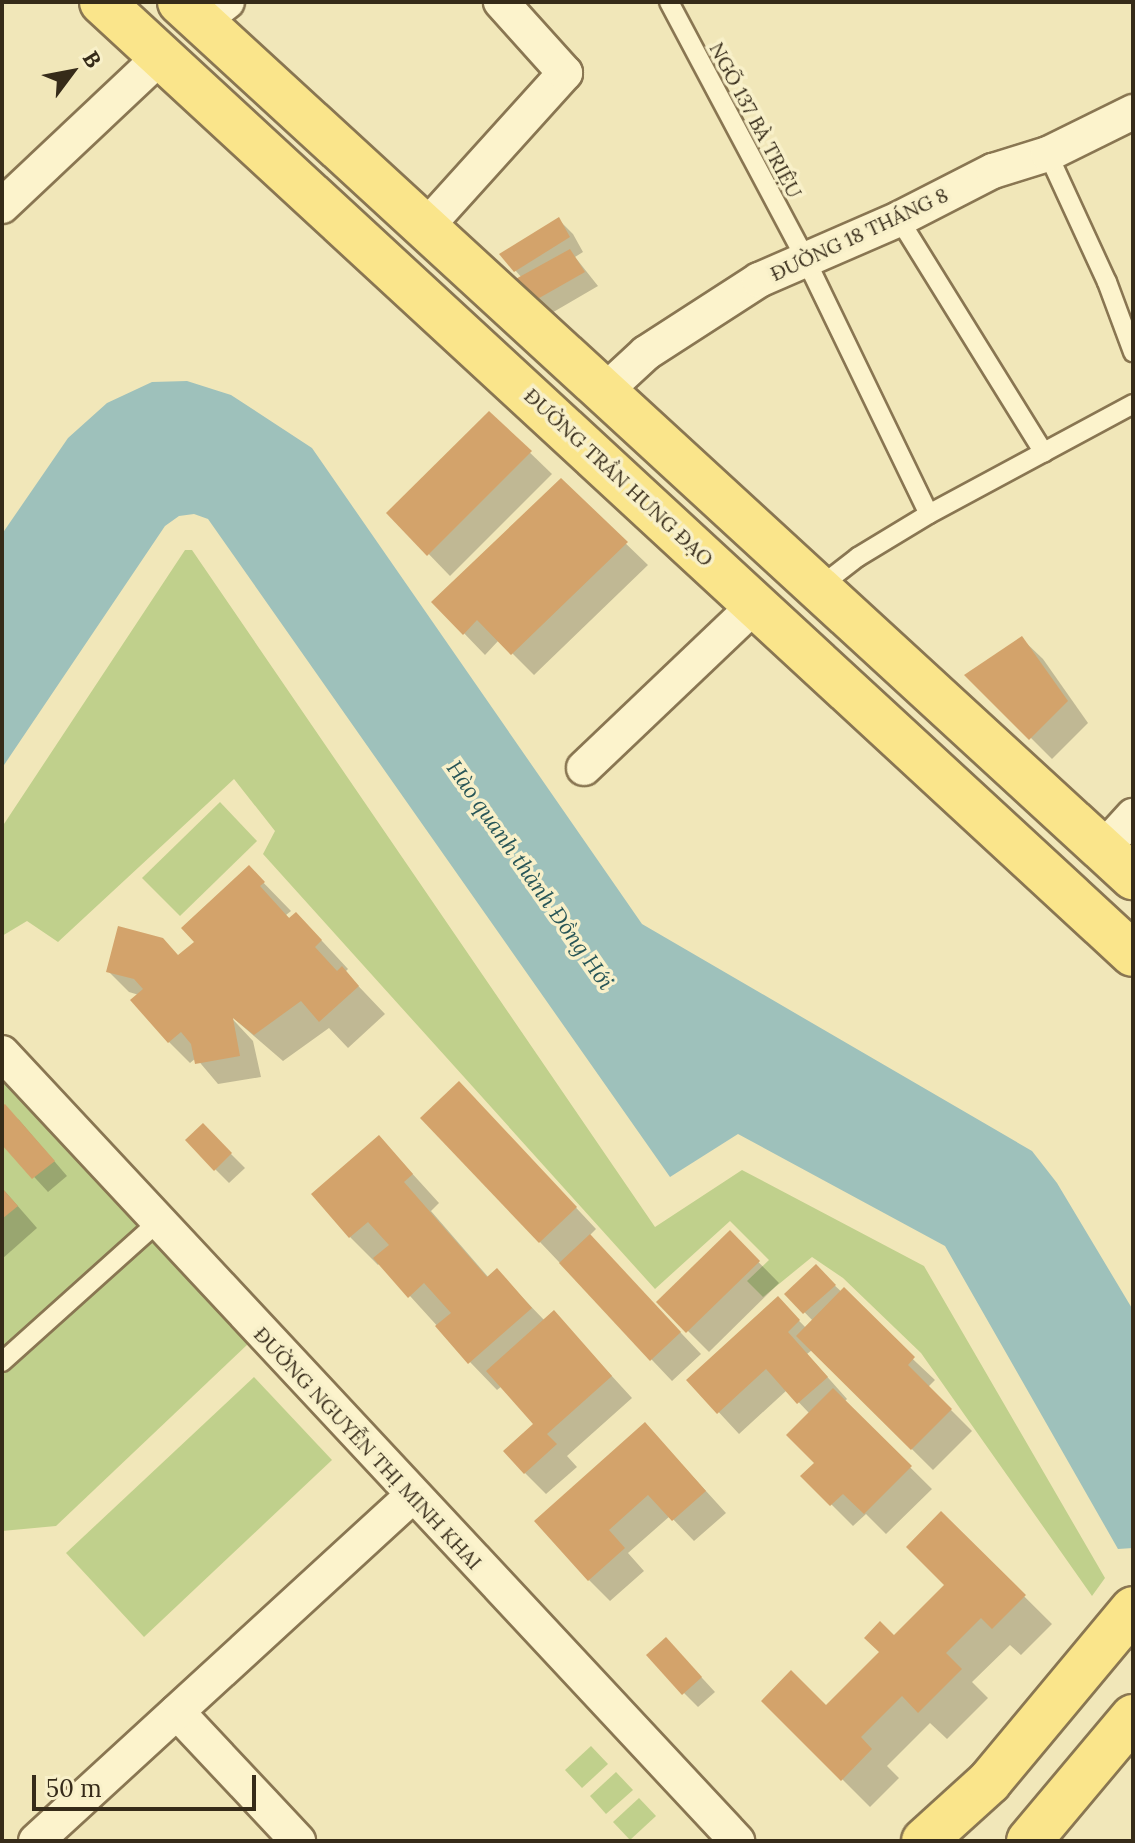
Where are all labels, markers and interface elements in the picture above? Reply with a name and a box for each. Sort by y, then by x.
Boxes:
north arrow [32,32,112,112]
street label: NGÕ 137 BÀ TRIỆU [705,38,807,202]
text: B [77,46,108,73]
street label: ĐƯỜNG 18 THÁNG 8 [766,182,952,286]
street label: ĐƯỜNG TRẦN HƯNG ĐẠO [520,383,718,571]
water label: Hào quanh thành Đồng Hới [441,756,619,994]
street label: ĐƯỜNG NGUYỄN THỊ MINH KHAI [249,1322,487,1574]
scale bar [36,1759,260,1809]
text: 50 m [46,1773,102,1804]

